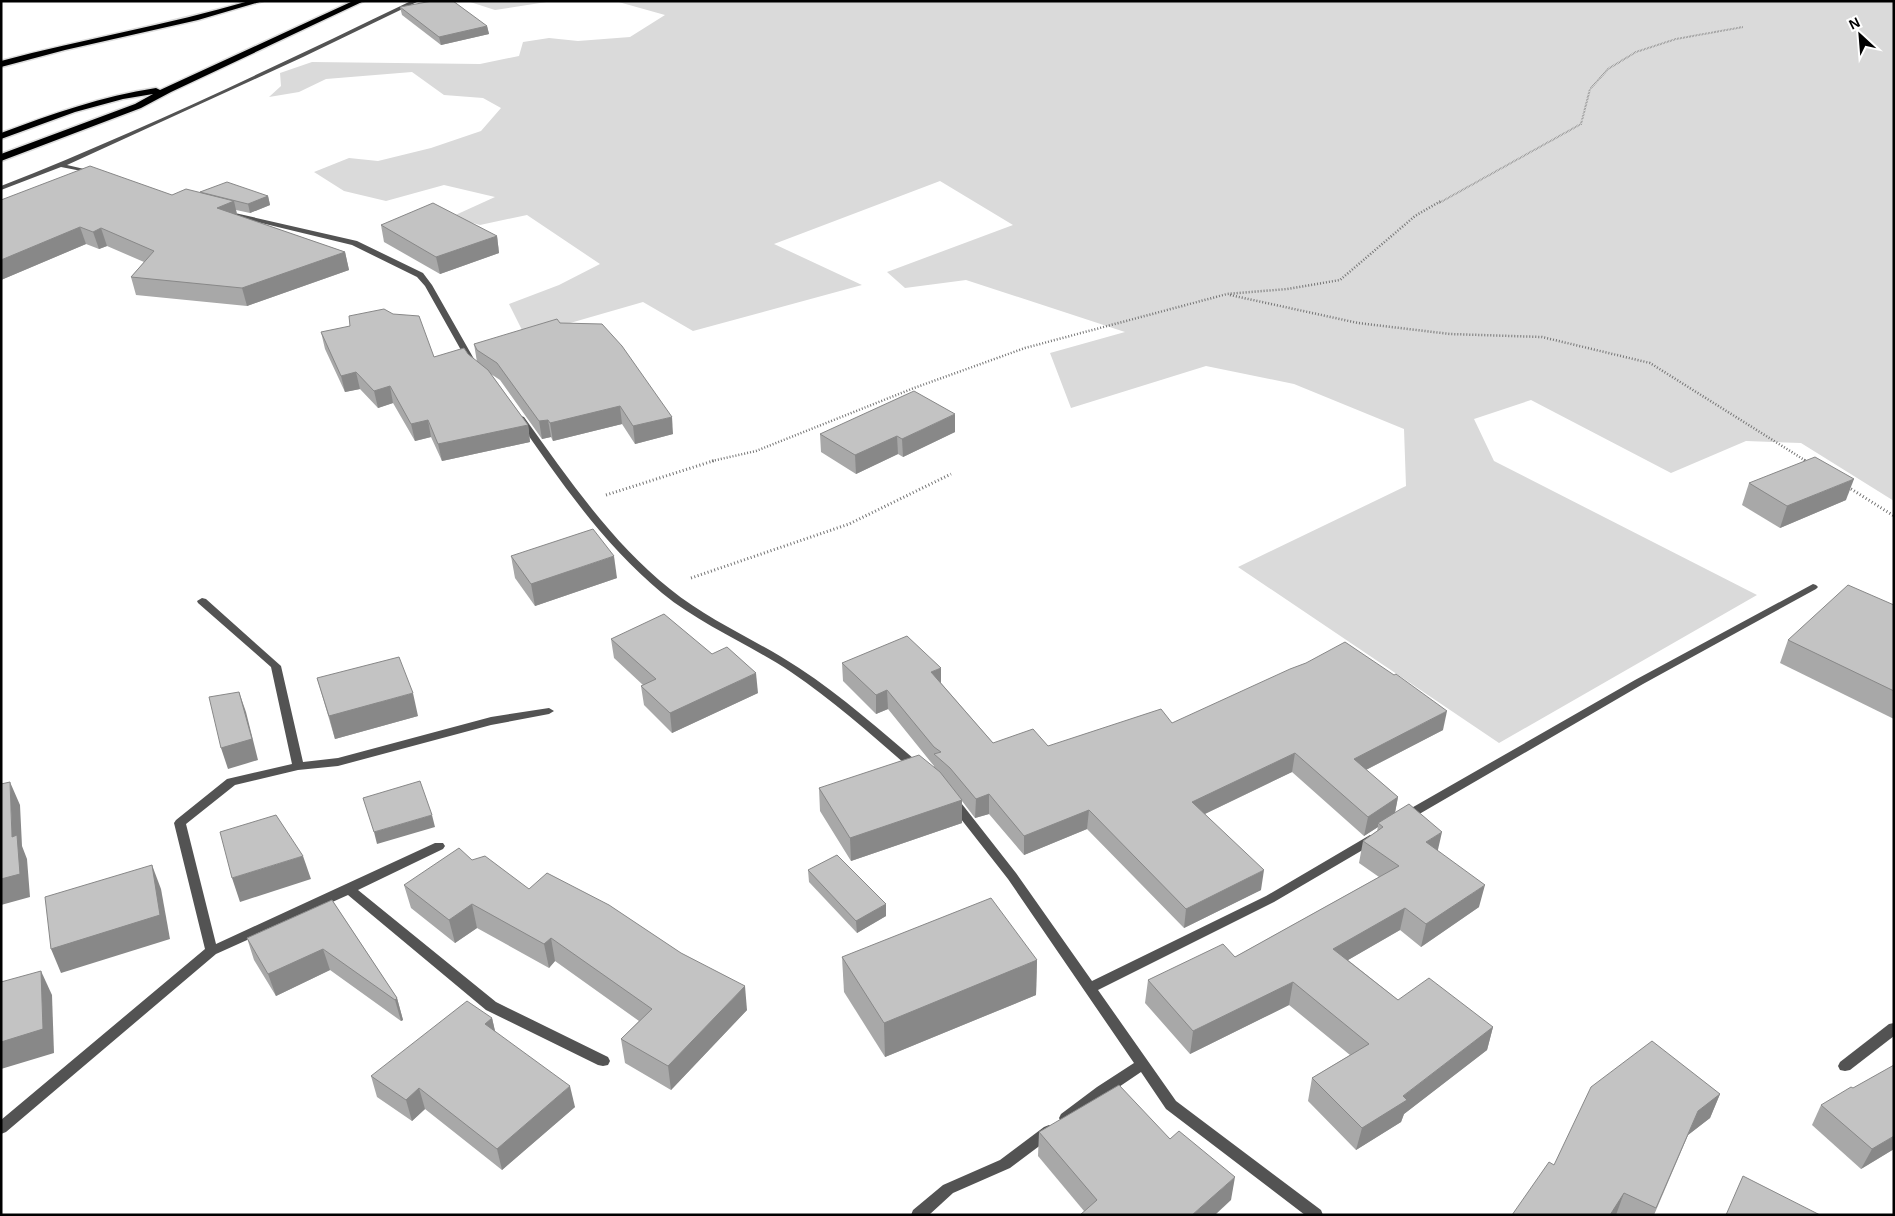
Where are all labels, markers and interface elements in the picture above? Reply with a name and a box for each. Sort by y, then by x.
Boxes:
north arrow [1835,10,1885,60]
text: N [1846,14,1862,33]

